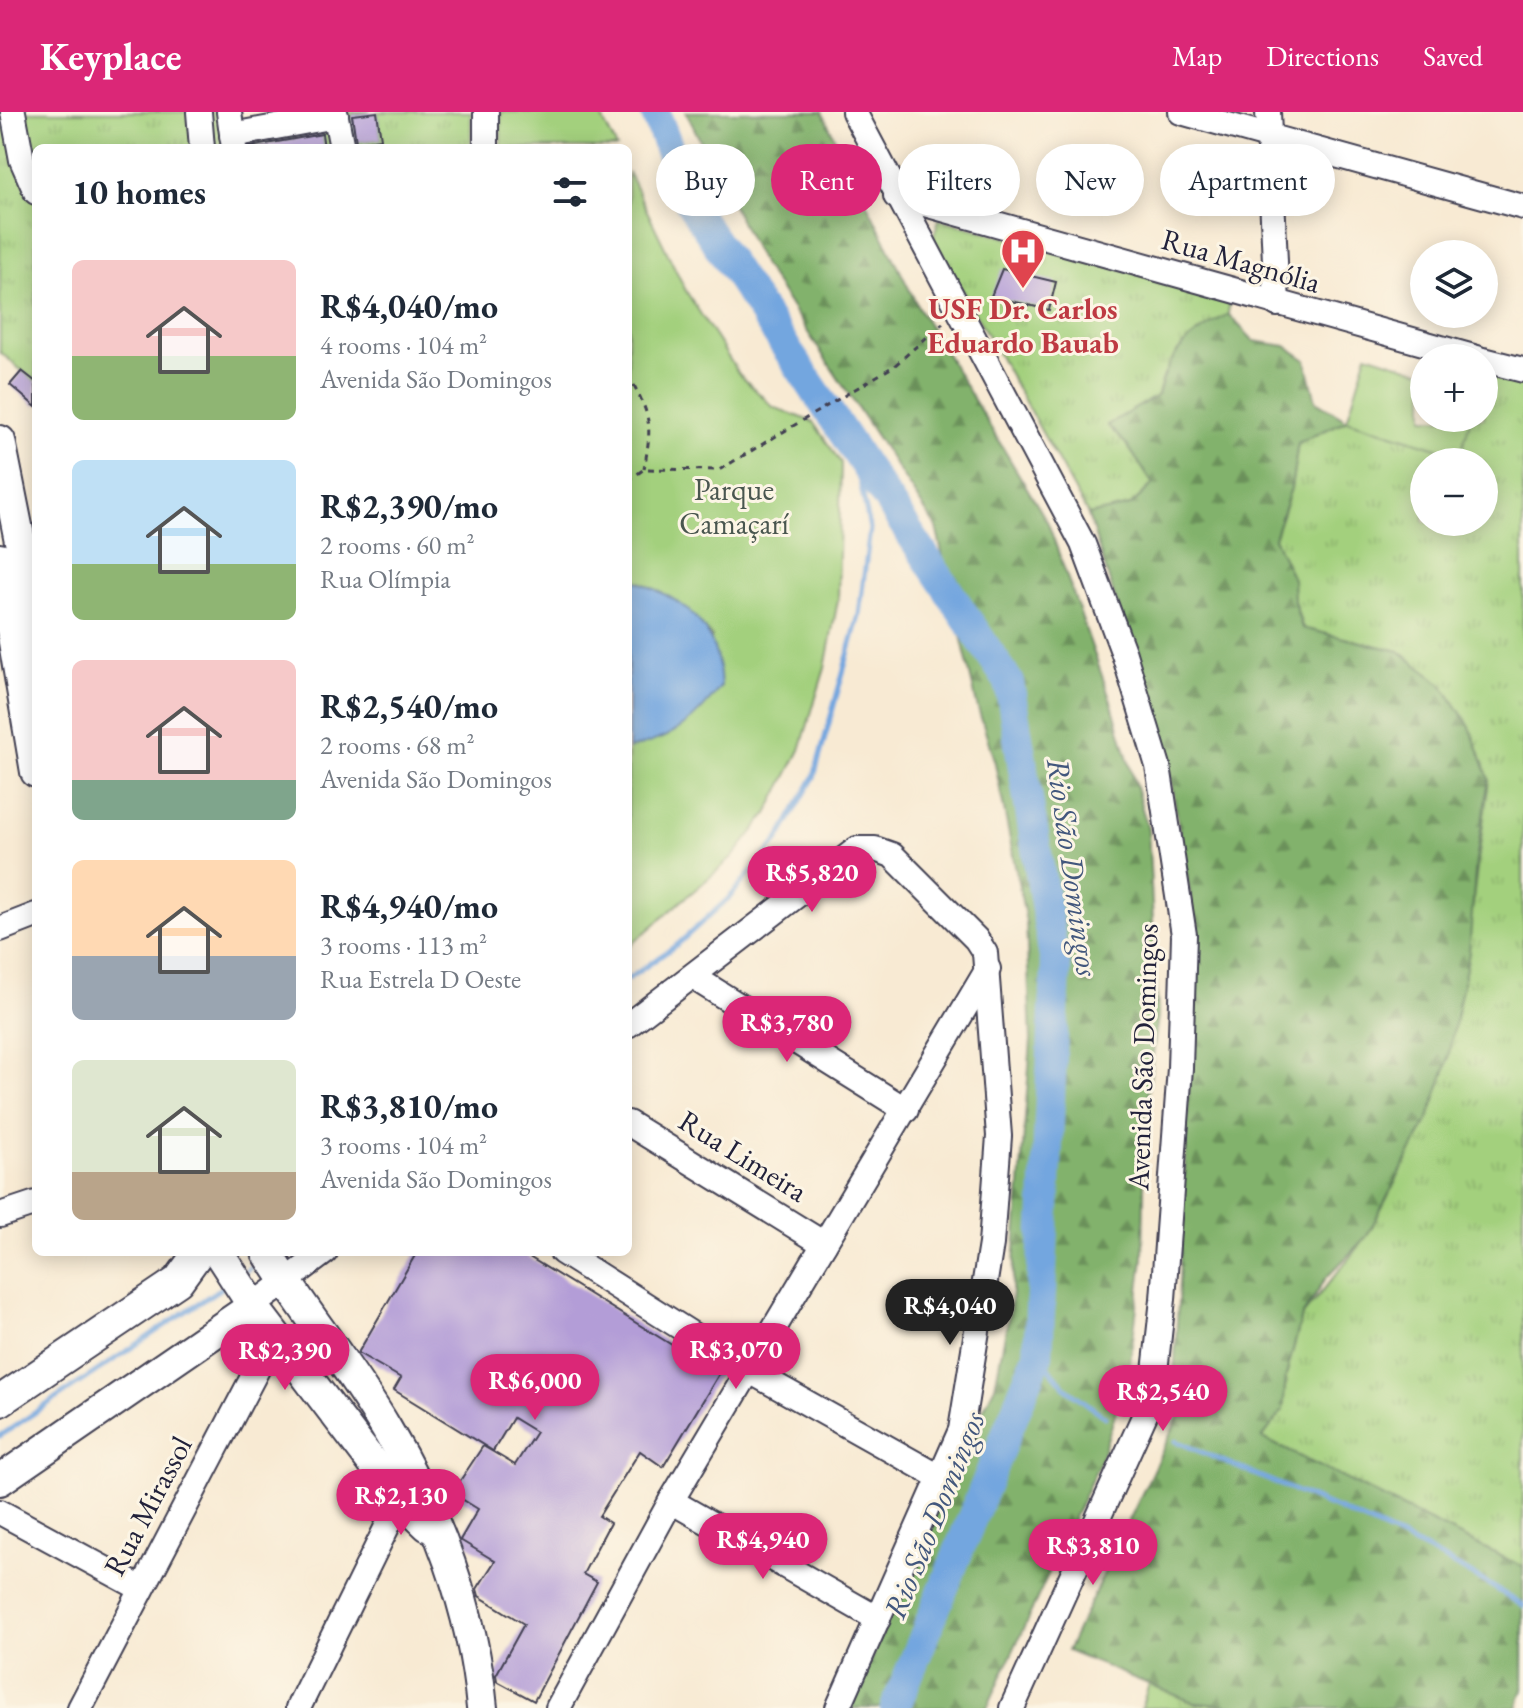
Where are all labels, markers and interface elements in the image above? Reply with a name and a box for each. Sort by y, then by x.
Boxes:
text: Keyplace [40,32,182,81]
text: Map [1172,38,1222,74]
text: Directions [1266,38,1379,74]
text: Saved [1423,38,1483,74]
chip: Buy [656,144,755,216]
chip: Rent [771,144,882,216]
chip: Filters [898,144,1020,216]
chip: New [1036,144,1144,216]
chip: Apartment [1160,144,1335,216]
text: 10 homes [72,170,206,214]
icon: filters [548,170,592,214]
street label: Rua Magnólia [1157,219,1325,302]
hospital icon: USF Dr. Carlos Eduardo Bauab [999,227,1047,290]
map controls [1410,240,1498,536]
button: layers [1410,240,1498,328]
text: R$4,040/mo [320,284,498,328]
place label: USF Dr. Carlos Eduardo Bauab [927,289,1119,362]
icon: home [136,292,232,388]
text: 4 rooms · 104 m² [320,328,487,362]
button: + [1410,344,1498,432]
text: Avenida São Domingos [320,362,552,396]
button: − [1410,448,1498,536]
park label: Parque Camaçarí [679,470,789,543]
text: R$2,390/mo [320,484,498,528]
icon: home [136,492,232,588]
text: 2 rooms · 60 m² [320,528,475,562]
text: Rua Olímpia [320,562,451,596]
text: R$2,540/mo [320,684,498,728]
icon: home [136,692,232,788]
text: 2 rooms · 68 m² [320,728,475,762]
water label: Rio São Domingos [1037,755,1109,979]
text: Avenida São Domingos [320,762,552,796]
pin: R$5,820 [738,846,886,914]
text: R$5,820 [765,855,859,889]
text: R$4,940/mo [320,884,498,928]
icon: home [136,892,232,988]
street label: Avenida São Domingos [1118,923,1167,1192]
text: 3 rooms · 113 m² [320,928,487,962]
text: Rua Estrela D Oeste [320,962,521,996]
pin: R$3,780 [713,996,861,1064]
text: R$3,780 [740,1005,834,1039]
text: R$3,810/mo [320,1084,498,1128]
icon: home [136,1092,232,1188]
street label: Rua Limeira [672,1101,815,1210]
text: 3 rooms · 104 m² [320,1128,487,1162]
text: Avenida São Domingos [320,1162,552,1196]
pin: R$4,040 [876,1279,1024,1347]
text: R$4,040 [903,1288,997,1322]
pin: R$3,070 [662,1323,810,1391]
pin: R$2,390 [211,1324,359,1392]
text: R$3,070 [689,1332,783,1366]
text: R$2,390 [238,1333,332,1367]
pin: R$6,000 [461,1354,609,1422]
text: R$6,000 [488,1363,582,1397]
pin: R$2,540 [1089,1365,1237,1433]
text: R$2,540 [1116,1374,1210,1408]
water label: Rio São Domingos [873,1405,995,1625]
street label: Rua Mirassol [95,1429,201,1582]
pin: R$2,130 [327,1469,475,1537]
text: R$2,130 [354,1478,448,1512]
pin: R$4,940 [689,1513,837,1581]
pin: R$3,810 [1019,1519,1167,1587]
text: R$4,940 [716,1522,810,1556]
text: R$3,810 [1046,1528,1140,1562]

